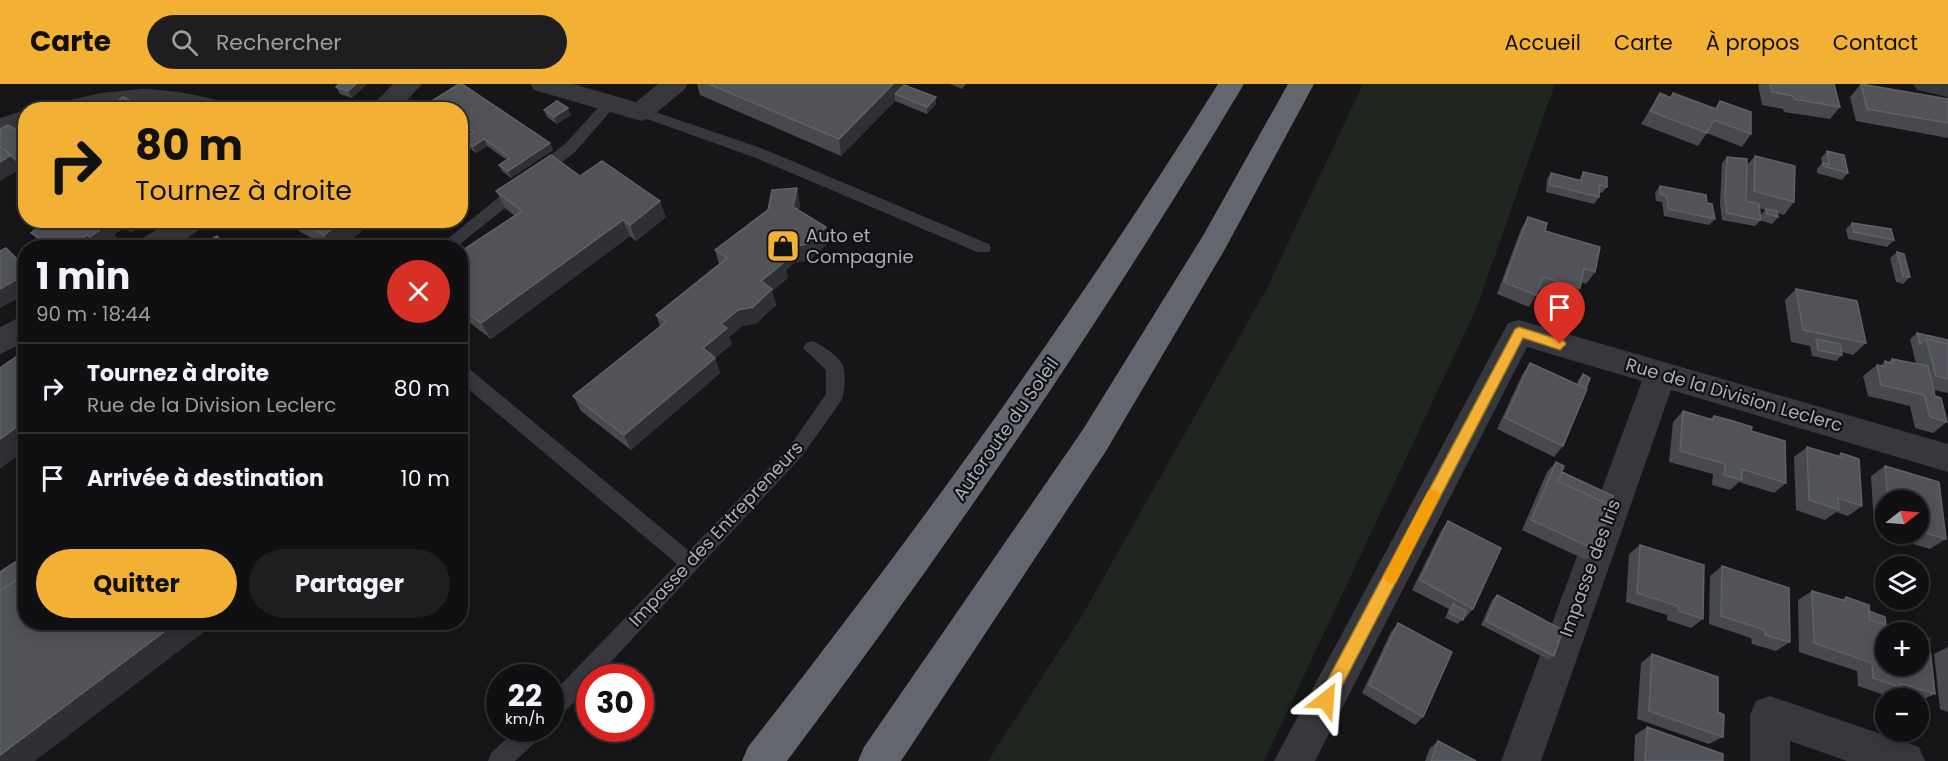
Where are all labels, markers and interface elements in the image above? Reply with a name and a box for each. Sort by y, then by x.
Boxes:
search box [147,15,567,69]
text: Carte [30,22,111,61]
icon: search [168,26,201,59]
text: Rechercher [216,27,342,58]
text: Accueil [1504,28,1581,57]
text: Carte [1614,28,1673,57]
text: À propos [1706,28,1800,57]
text: Contact [1833,28,1918,57]
text: 80 m [135,116,243,175]
icon: right [36,126,114,204]
text: Tournez à droite [135,172,352,209]
place label: Auto et Compagnie [806,223,914,269]
shop icon: Auto et Compagnie [765,228,801,264]
text: 1 min [36,251,130,302]
button: close [387,260,450,323]
pin [1534,282,1585,344]
icon: arrive [1543,291,1576,324]
text: 90 m · 18:44 [36,300,150,328]
street label: Autoroute du Soleil [947,352,1064,505]
street label: Rue de la Division Leclerc [1623,352,1846,437]
text: Tournez à droite [87,358,269,389]
icon: right [36,372,69,405]
text: 80 m [394,373,450,404]
text: Rue de la Division Leclerc [87,391,336,419]
street label: Impasse des Entrepreneurs [623,435,808,632]
icon: arrive [36,462,69,495]
text: Arrivée à destination [87,463,324,494]
text: 10 m [401,463,450,494]
north arrow [1875,490,1929,544]
map controls [1875,490,1929,742]
street label: Impasse des Iris [1553,496,1626,640]
button: Quitter [36,549,237,618]
button: Partager [249,549,450,618]
button: layers [1875,556,1929,610]
button: + [1875,622,1929,676]
speed limit sign: 30 [576,664,654,742]
position arrow [1294,668,1358,732]
text: 22 [508,674,542,717]
button: − [1875,688,1929,742]
text: km/h [505,708,545,729]

